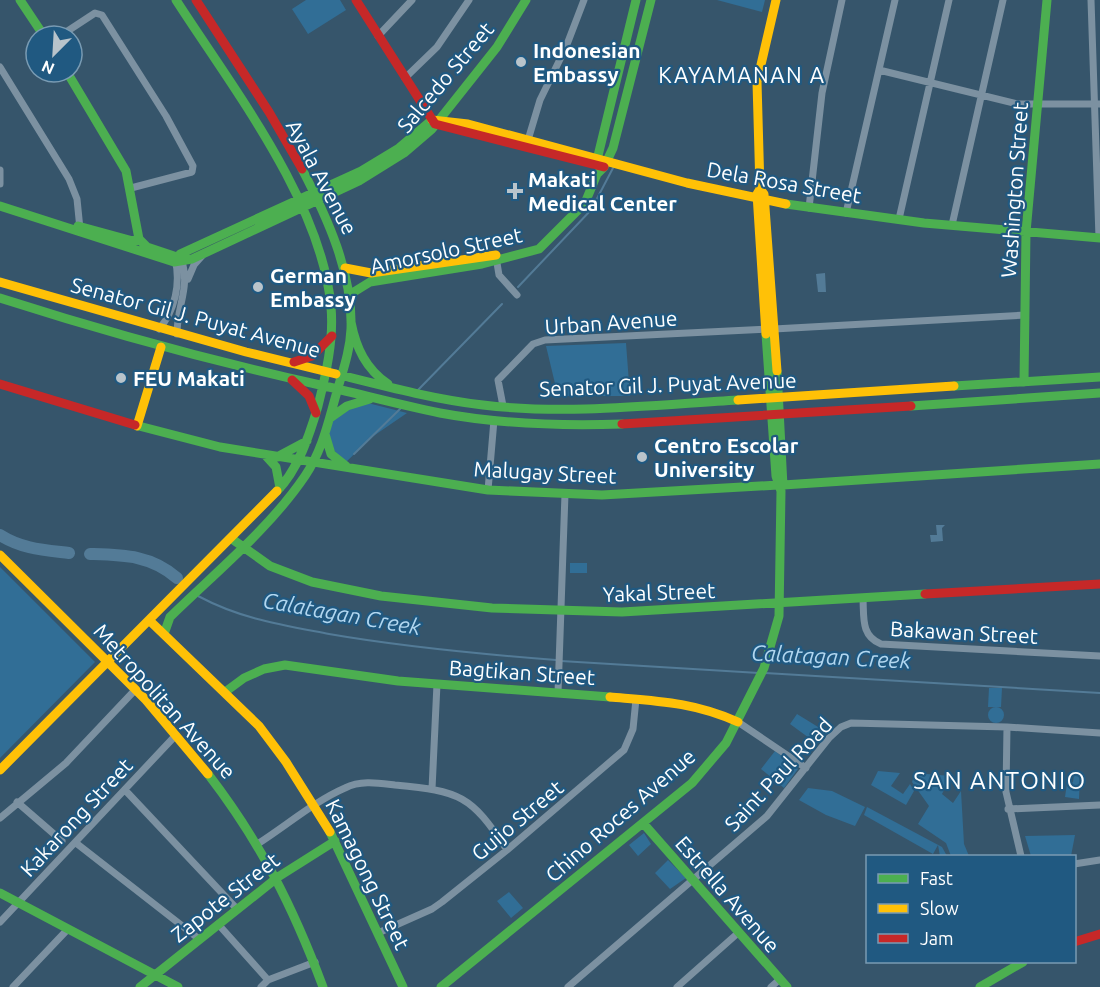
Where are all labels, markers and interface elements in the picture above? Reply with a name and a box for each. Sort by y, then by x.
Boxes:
street label: Salcedo Street [392,17,498,137]
north arrow [24,24,84,84]
place label: Indonesian Embassy [533,38,641,86]
marker: Indonesian Embassy [514,55,528,69]
text: N [39,57,57,78]
district label: KAYAMANAN A [658,62,826,87]
street label: Washington Street [996,101,1032,279]
street label: Ayala Avenue [282,116,362,238]
street label: Dela Rosa Street [705,157,863,207]
place label: Makati Medical Center [528,167,677,215]
marker: Makati Medical Center [506,182,524,200]
street label: Amorsolo Street [368,222,524,278]
place label: German Embassy [270,263,356,311]
street label: Senator Gil J. Puyat Avenue [69,272,323,362]
marker: German Embassy [251,280,265,294]
street label: Urban Avenue [544,305,678,339]
place label: FEU Makati [133,366,245,390]
street label: Senator Gil J. Puyat Avenue [539,368,797,400]
marker: FEU Makati [114,371,128,385]
place label: Centro Escolar University [654,433,799,481]
marker: Centro Escolar University [635,450,649,464]
street label: Malugay Street [473,456,617,488]
street label: Yakal Street [602,578,716,606]
water label: Calatagan Creek [261,587,424,639]
street label: Bakawan Street [889,616,1039,648]
street label: Metropolitan Avenue [89,619,241,783]
water label: Calatagan Creek [750,639,912,673]
street label: Bagtikan Street [448,655,596,689]
street label: Saint Paul Road [719,712,837,836]
street label: Chino Roces Avenue [540,744,700,886]
street label: Kakarong Street [15,753,137,881]
district label: SAN ANTONIO [913,767,1087,794]
street label: Guijo Street [466,775,568,865]
street label: Kamagong Street [321,795,415,953]
street label: Estrella Avenue [671,831,785,957]
street label: Zapote Street [166,847,284,947]
legend [866,855,1076,963]
text: Fast [920,868,953,888]
text: Slow [920,898,959,918]
text: Jam [920,928,954,948]

